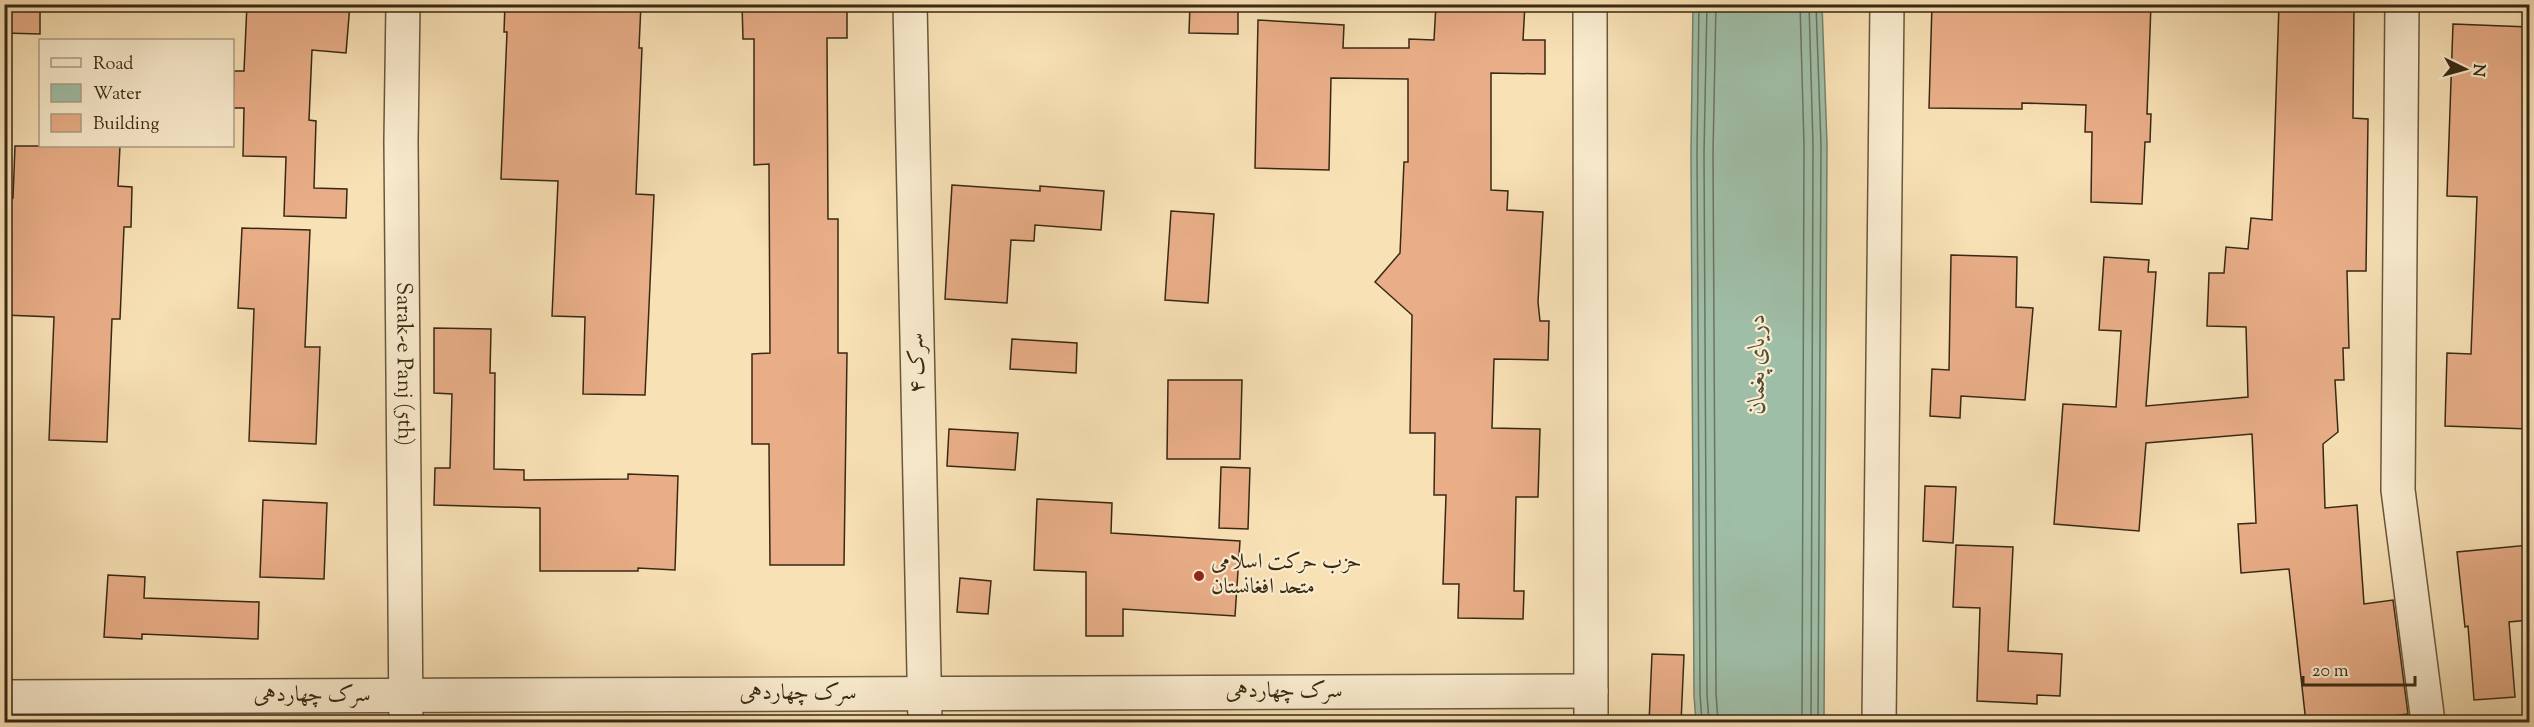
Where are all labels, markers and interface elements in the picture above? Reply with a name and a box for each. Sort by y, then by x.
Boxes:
legend [39,39,234,147]
north arrow [2435,39,2495,99]
text: Road [93,52,133,78]
text: N [2465,63,2489,78]
text: Water [93,82,142,108]
text: Building [93,112,159,138]
street label: Sarak-e Panj (5th) [386,282,420,446]
water label: دریای پغمان [1741,314,1775,414]
street label: سرک ۴ [901,332,935,394]
place label: حزب حرکت اسلامی متحد افغانستان [1211,547,1362,604]
marker: حزب حرکت اسلامی متحد افغانستان [1192,569,1206,583]
scale bar [2303,649,2416,687]
text: 20 m [2312,659,2349,685]
street label: سرک چهاردهی [1226,676,1342,708]
street label: سرک چهاردهی [740,678,856,710]
street label: سرک چهاردهی [254,680,370,712]

